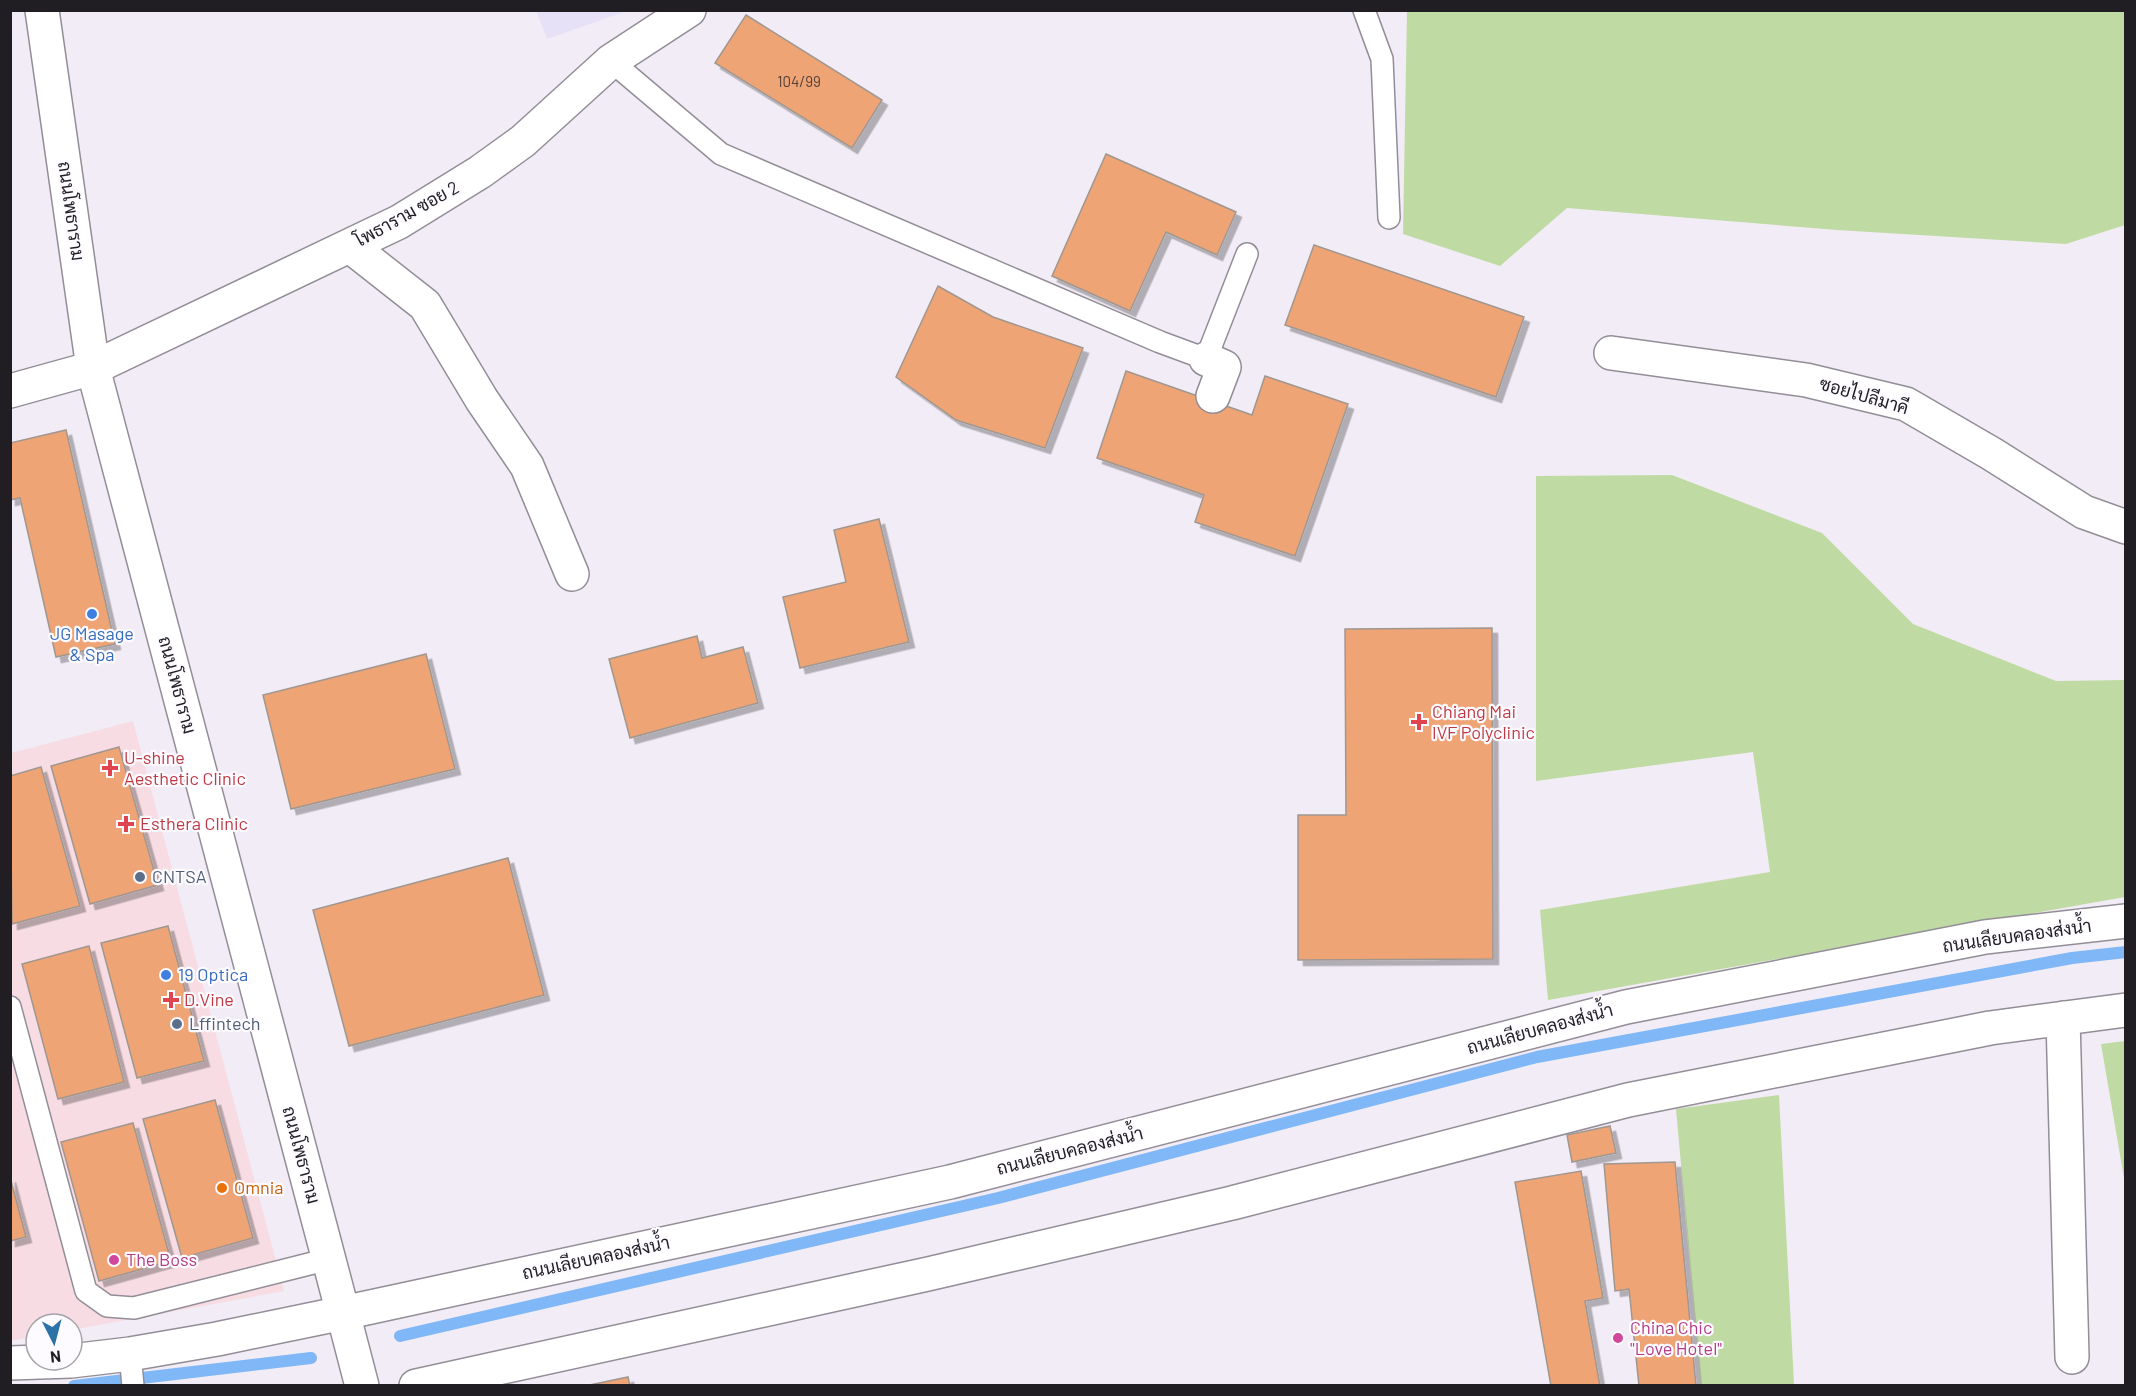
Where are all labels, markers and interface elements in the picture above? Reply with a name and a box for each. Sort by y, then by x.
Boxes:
house number: 104/99 [777,72,821,90]
street label: ถนนโพธาราม [54,160,91,262]
street label: โพธาราม ซอย 2 [349,175,462,251]
street label: ซอยไปลีมาคี [1817,371,1912,418]
marker: JG Masage & Spa [85,607,99,621]
place label: JG Masage & Spa [50,622,134,665]
street label: ถนนโพธาราม [154,633,203,736]
place label: Chiang Mai IVF Polyclinic [1432,700,1535,743]
marker: Chiang Mai IVF Polyclinic [1410,713,1428,731]
place label: U-shine Aesthetic Clinic [124,746,246,789]
marker: U-shine Aesthetic Clinic [101,759,119,777]
place label: Esthera Clinic [140,812,248,834]
marker: Esthera Clinic [117,815,135,833]
place label: CNTSA [152,865,207,887]
marker: CNTSA [133,870,147,884]
street label: ถนนเลียบคลองส่งน้ำ [1940,910,2093,956]
place label: 19 Optica [178,963,248,985]
marker: 19 Optica [159,968,173,982]
place label: D.Vine [184,988,234,1010]
marker: D.Vine [162,991,180,1009]
street label: ถนนเลียบคลองส่งน้ำ [1463,994,1615,1058]
place label: Lffintech [189,1012,261,1034]
marker: Lffintech [170,1017,184,1031]
street label: ถนนโพธาราม [278,1103,327,1206]
street label: ถนนเลียบคลองส่งน้ำ [993,1117,1145,1179]
place label: Omnia [234,1176,284,1198]
marker: Omnia [215,1181,229,1195]
street label: ถนนเลียบคลองส่งน้ำ [519,1227,672,1283]
place label: The Boss [126,1248,197,1270]
marker: The Boss [107,1253,121,1267]
north arrow [24,1312,84,1372]
place label: China Chic "Love Hotel" [1630,1316,1722,1359]
marker: China Chic "Love Hotel" [1611,1331,1625,1345]
text: N [49,1347,62,1367]

